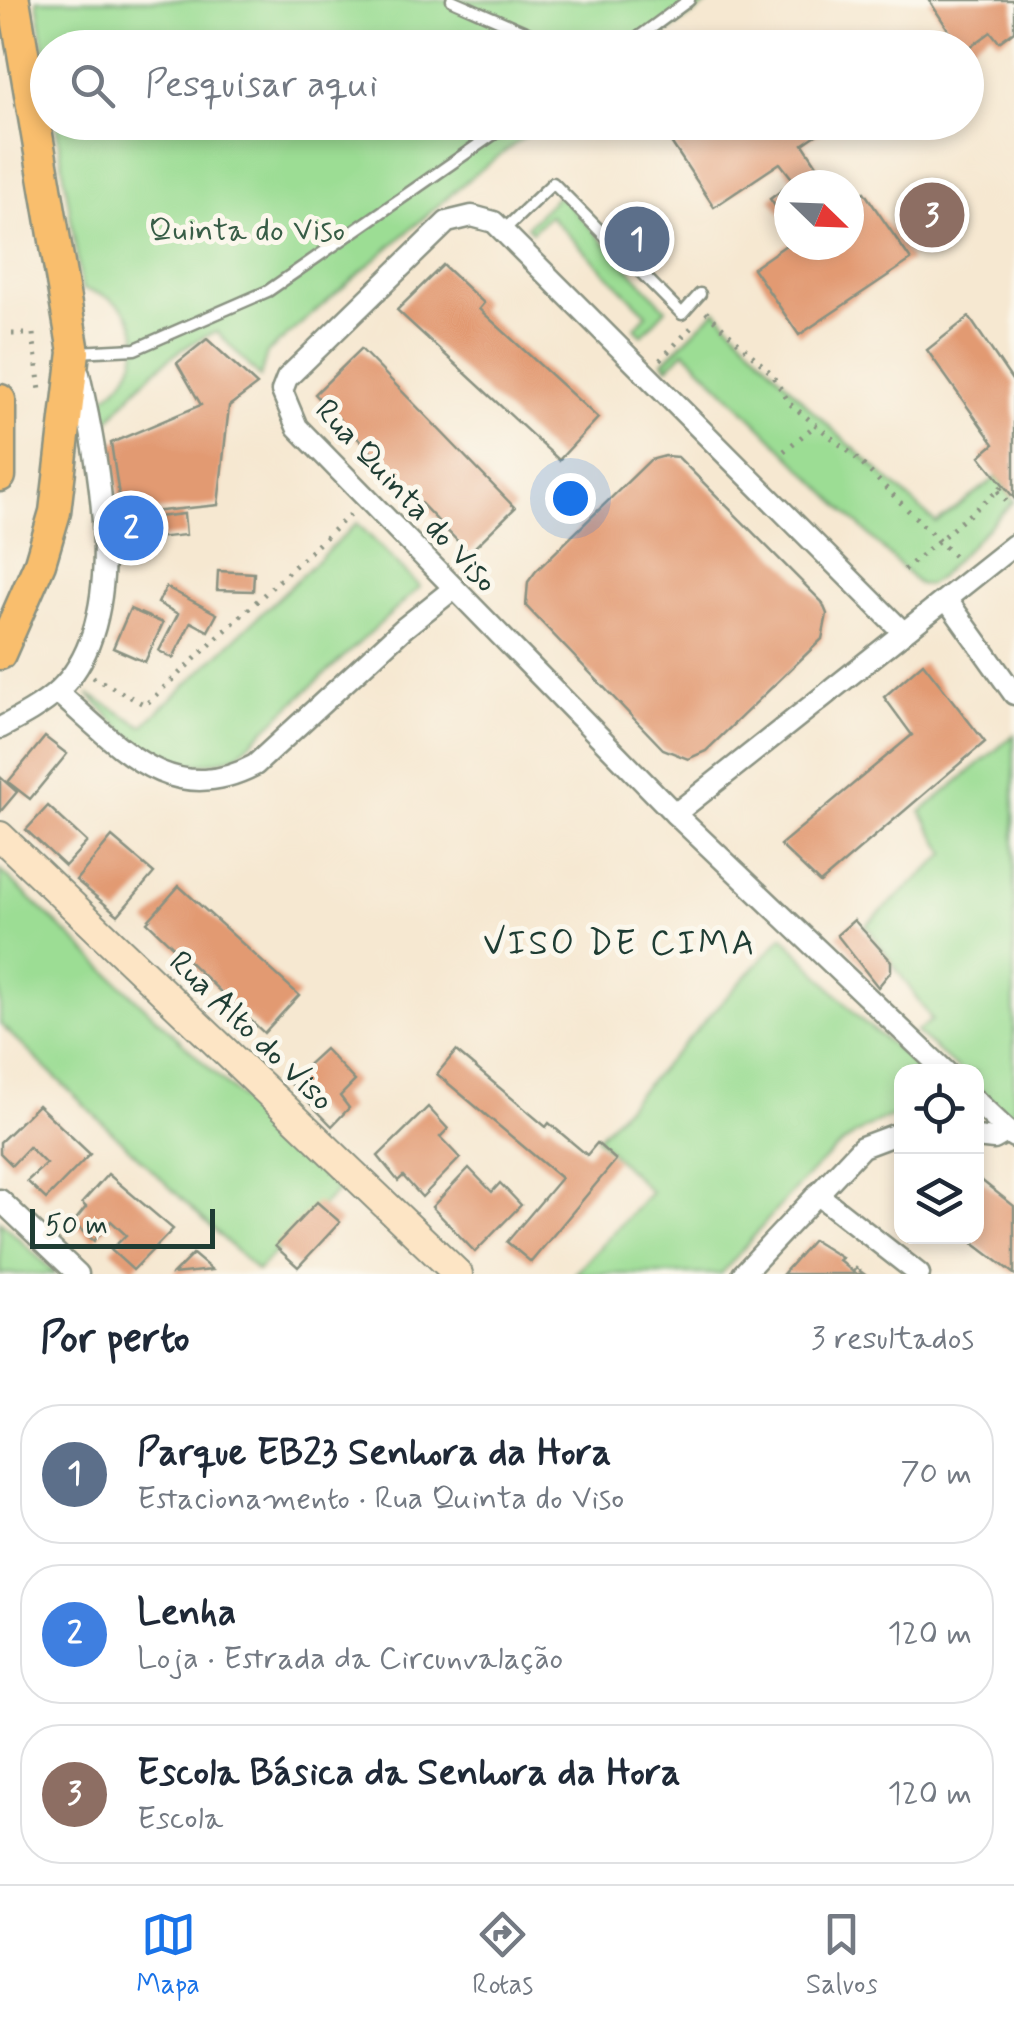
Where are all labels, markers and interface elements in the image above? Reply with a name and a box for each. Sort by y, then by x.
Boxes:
search box [30,30,984,140]
icon: search [65,58,120,113]
text: Pesquisar aqui [145,61,378,110]
north arrow [774,170,864,260]
pin: 3 [900,178,964,252]
pin: 1 [604,202,670,276]
park label: Quinta do Viso [149,210,345,252]
street label: Rua Quinta do Viso [305,391,506,602]
your location [545,473,596,524]
pin: 2 [98,490,164,566]
district label: VISO DE CIMA [483,921,757,967]
street label: Rua Alto do Viso [159,942,342,1121]
map controls [894,1064,984,1244]
button: locate [894,1064,984,1154]
button: layers [894,1154,984,1244]
scale bar [30,1204,215,1248]
text: 50 m [45,1208,108,1245]
text: Por perto [40,1312,190,1367]
text: 3 resultados [811,1318,974,1360]
text: Parque EB23 Senhora da Hora [137,1429,611,1478]
text: 1 [67,1453,82,1495]
text: 70 m [900,1453,972,1495]
text: Estacionamento · Rua Quinta do Viso [137,1478,624,1520]
text: Lenha [137,1589,236,1638]
text: 2 [67,1613,82,1655]
text: 120 m [887,1613,972,1655]
text: Loja · Estrada da Circunvalação [137,1638,563,1680]
text: Escola Básica da Senhora da Hora [137,1749,681,1798]
text: 3 [67,1773,82,1815]
text: 120 m [887,1773,972,1815]
text: Escola [137,1798,223,1840]
tab: Mapa [136,1907,200,2004]
tab: Rotas [472,1907,533,2004]
tab: Salvos [806,1907,878,2004]

